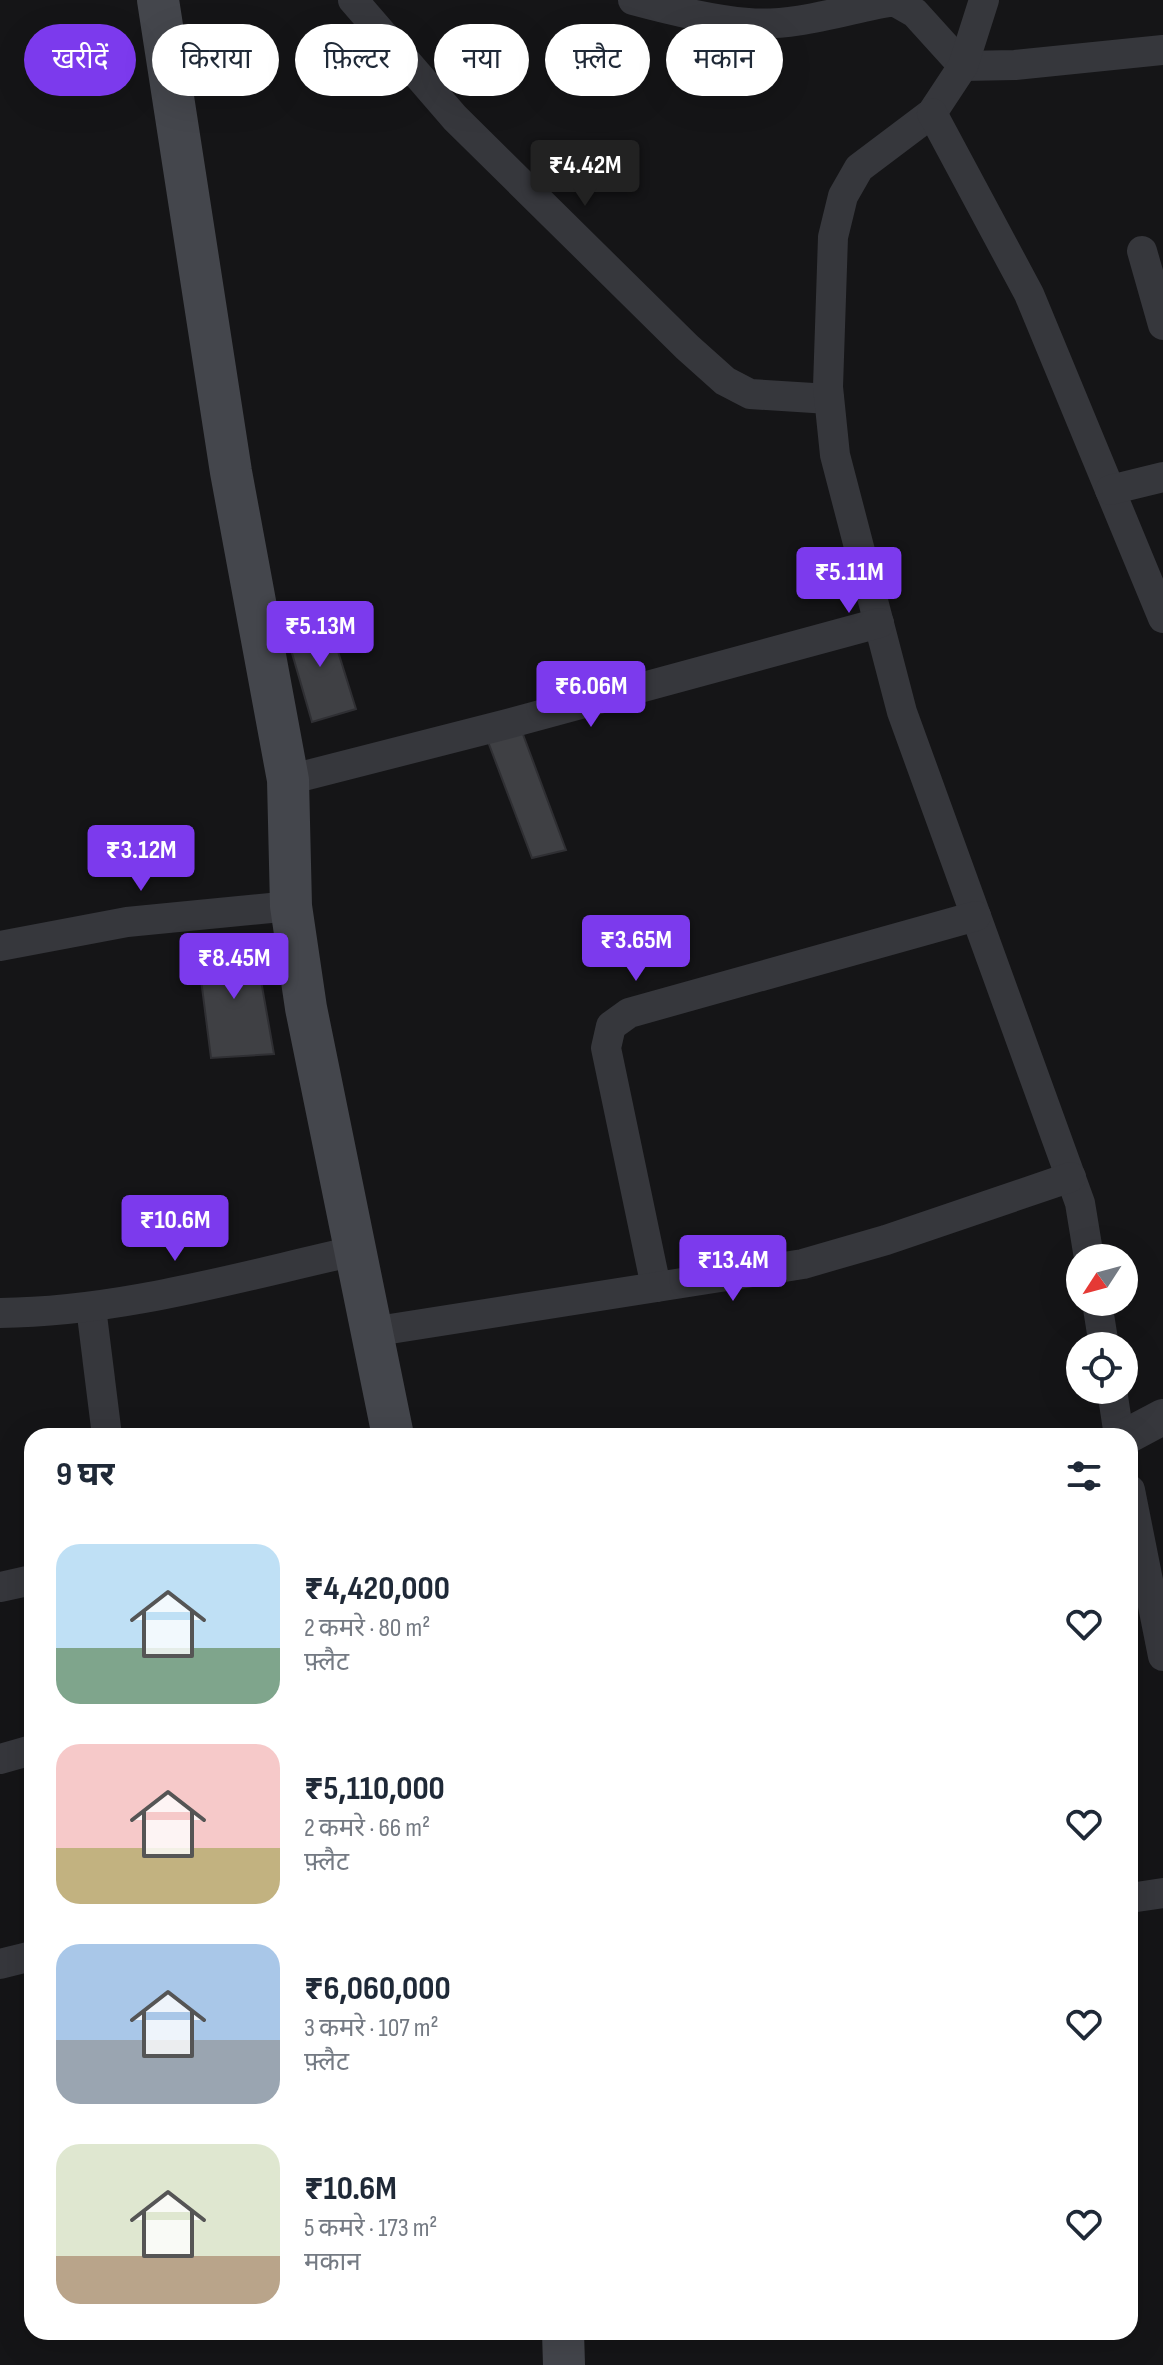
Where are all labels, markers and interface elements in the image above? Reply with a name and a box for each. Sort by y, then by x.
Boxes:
chip: खरीदें [24,24,136,96]
chip: किराया [152,24,279,96]
chip: फ़िल्टर [295,24,418,96]
chip: नया [434,24,529,96]
chip: फ़्लैट [545,24,650,96]
chip: मकान [666,24,783,96]
pin: ₹4.42M [520,140,650,208]
text: ₹4.42M [549,150,622,181]
pin: ₹5.11M [784,547,914,615]
text: ₹5.11M [814,557,884,588]
pin: ₹5.13M [255,601,385,669]
text: ₹5.13M [285,611,355,642]
pin: ₹6.06M [526,661,656,729]
text: ₹6.06M [554,671,628,702]
pin: ₹3.12M [76,825,206,893]
text: ₹3.12M [106,835,176,866]
pin: ₹3.65M [571,915,701,983]
text: ₹3.65M [600,925,672,956]
pin: ₹8.45M [169,933,299,1001]
text: ₹8.45M [197,943,271,974]
pin: ₹10.6M [110,1195,240,1263]
text: ₹10.6M [140,1205,210,1236]
pin: ₹13.4M [668,1235,798,1303]
north arrow [1066,1244,1138,1316]
map controls [1066,1244,1138,1404]
text: ₹13.4M [697,1245,769,1276]
button: locate [1066,1332,1138,1404]
text: 9 घर [56,1454,114,1495]
icon: filters [1062,1454,1106,1498]
text: ₹4,420,000 [304,1568,450,1609]
icon: home [120,1576,216,1672]
icon: heart [1062,1602,1106,1646]
text: 2 कमरे · 80 m² [304,1613,430,1644]
text: फ़्लैट [304,1647,349,1678]
text: ₹5,110,000 [304,1768,445,1809]
icon: home [120,1776,216,1872]
icon: heart [1062,1802,1106,1846]
text: 2 कमरे · 66 m² [304,1813,430,1844]
text: फ़्लैट [304,1847,349,1878]
text: ₹6,060,000 [304,1968,451,2009]
icon: home [120,1976,216,2072]
icon: heart [1062,2002,1106,2046]
text: 3 कमरे · 107 m² [304,2013,439,2044]
text: फ़्लैट [304,2047,349,2078]
text: ₹10.6M [304,2168,397,2209]
icon: home [120,2176,216,2272]
icon: heart [1062,2202,1106,2246]
text: 5 कमरे · 173 m² [304,2213,437,2244]
text: मकान [304,2247,361,2278]

